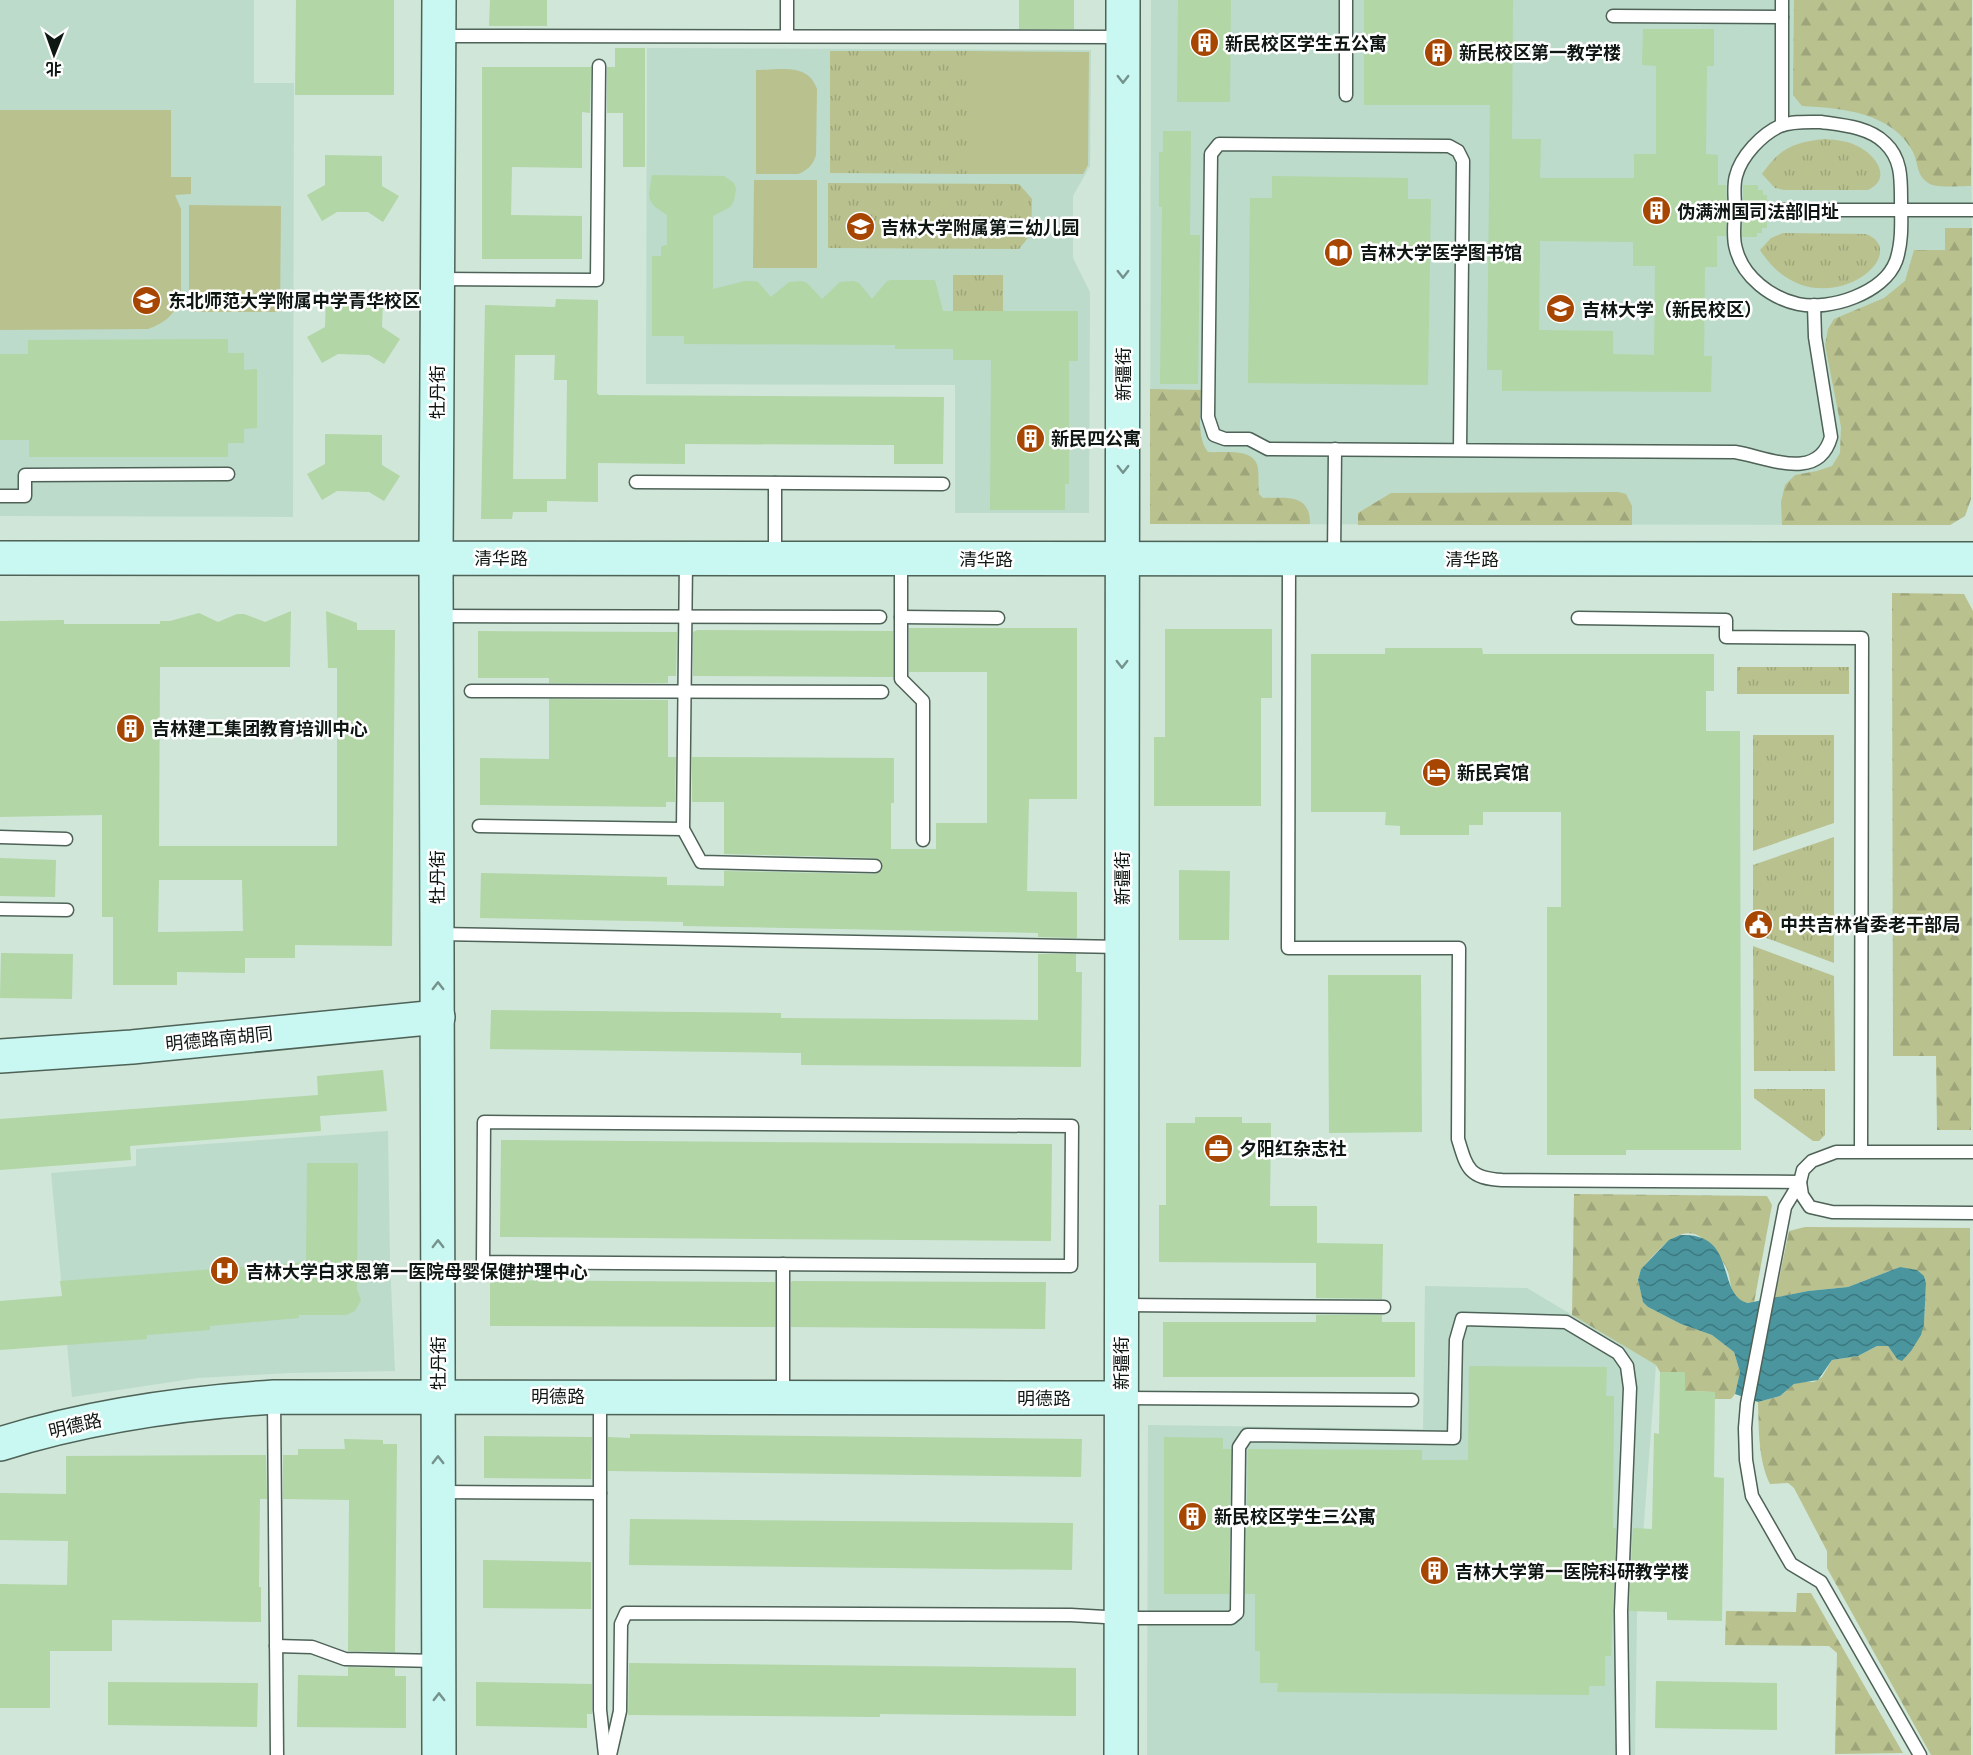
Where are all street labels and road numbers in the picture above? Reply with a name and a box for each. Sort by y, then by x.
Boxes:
street label: 新疆街 [1113,347,1133,401]
street label: 牡丹街 [427,365,447,419]
street label: 清华路 [474,548,528,568]
street label: 清华路 [959,549,1013,569]
street label: 清华路 [1445,549,1499,569]
street label: 牡丹街 [427,850,447,904]
street label: 新疆街 [1112,851,1132,905]
street label: 明德路南胡同 [164,1022,274,1054]
street label: 牡丹街 [428,1336,448,1390]
street label: 新疆街 [1111,1336,1131,1390]
street label: 明德路 [531,1386,585,1406]
street label: 明德路 [1017,1388,1071,1408]
street label: 明德路 [46,1409,104,1441]

